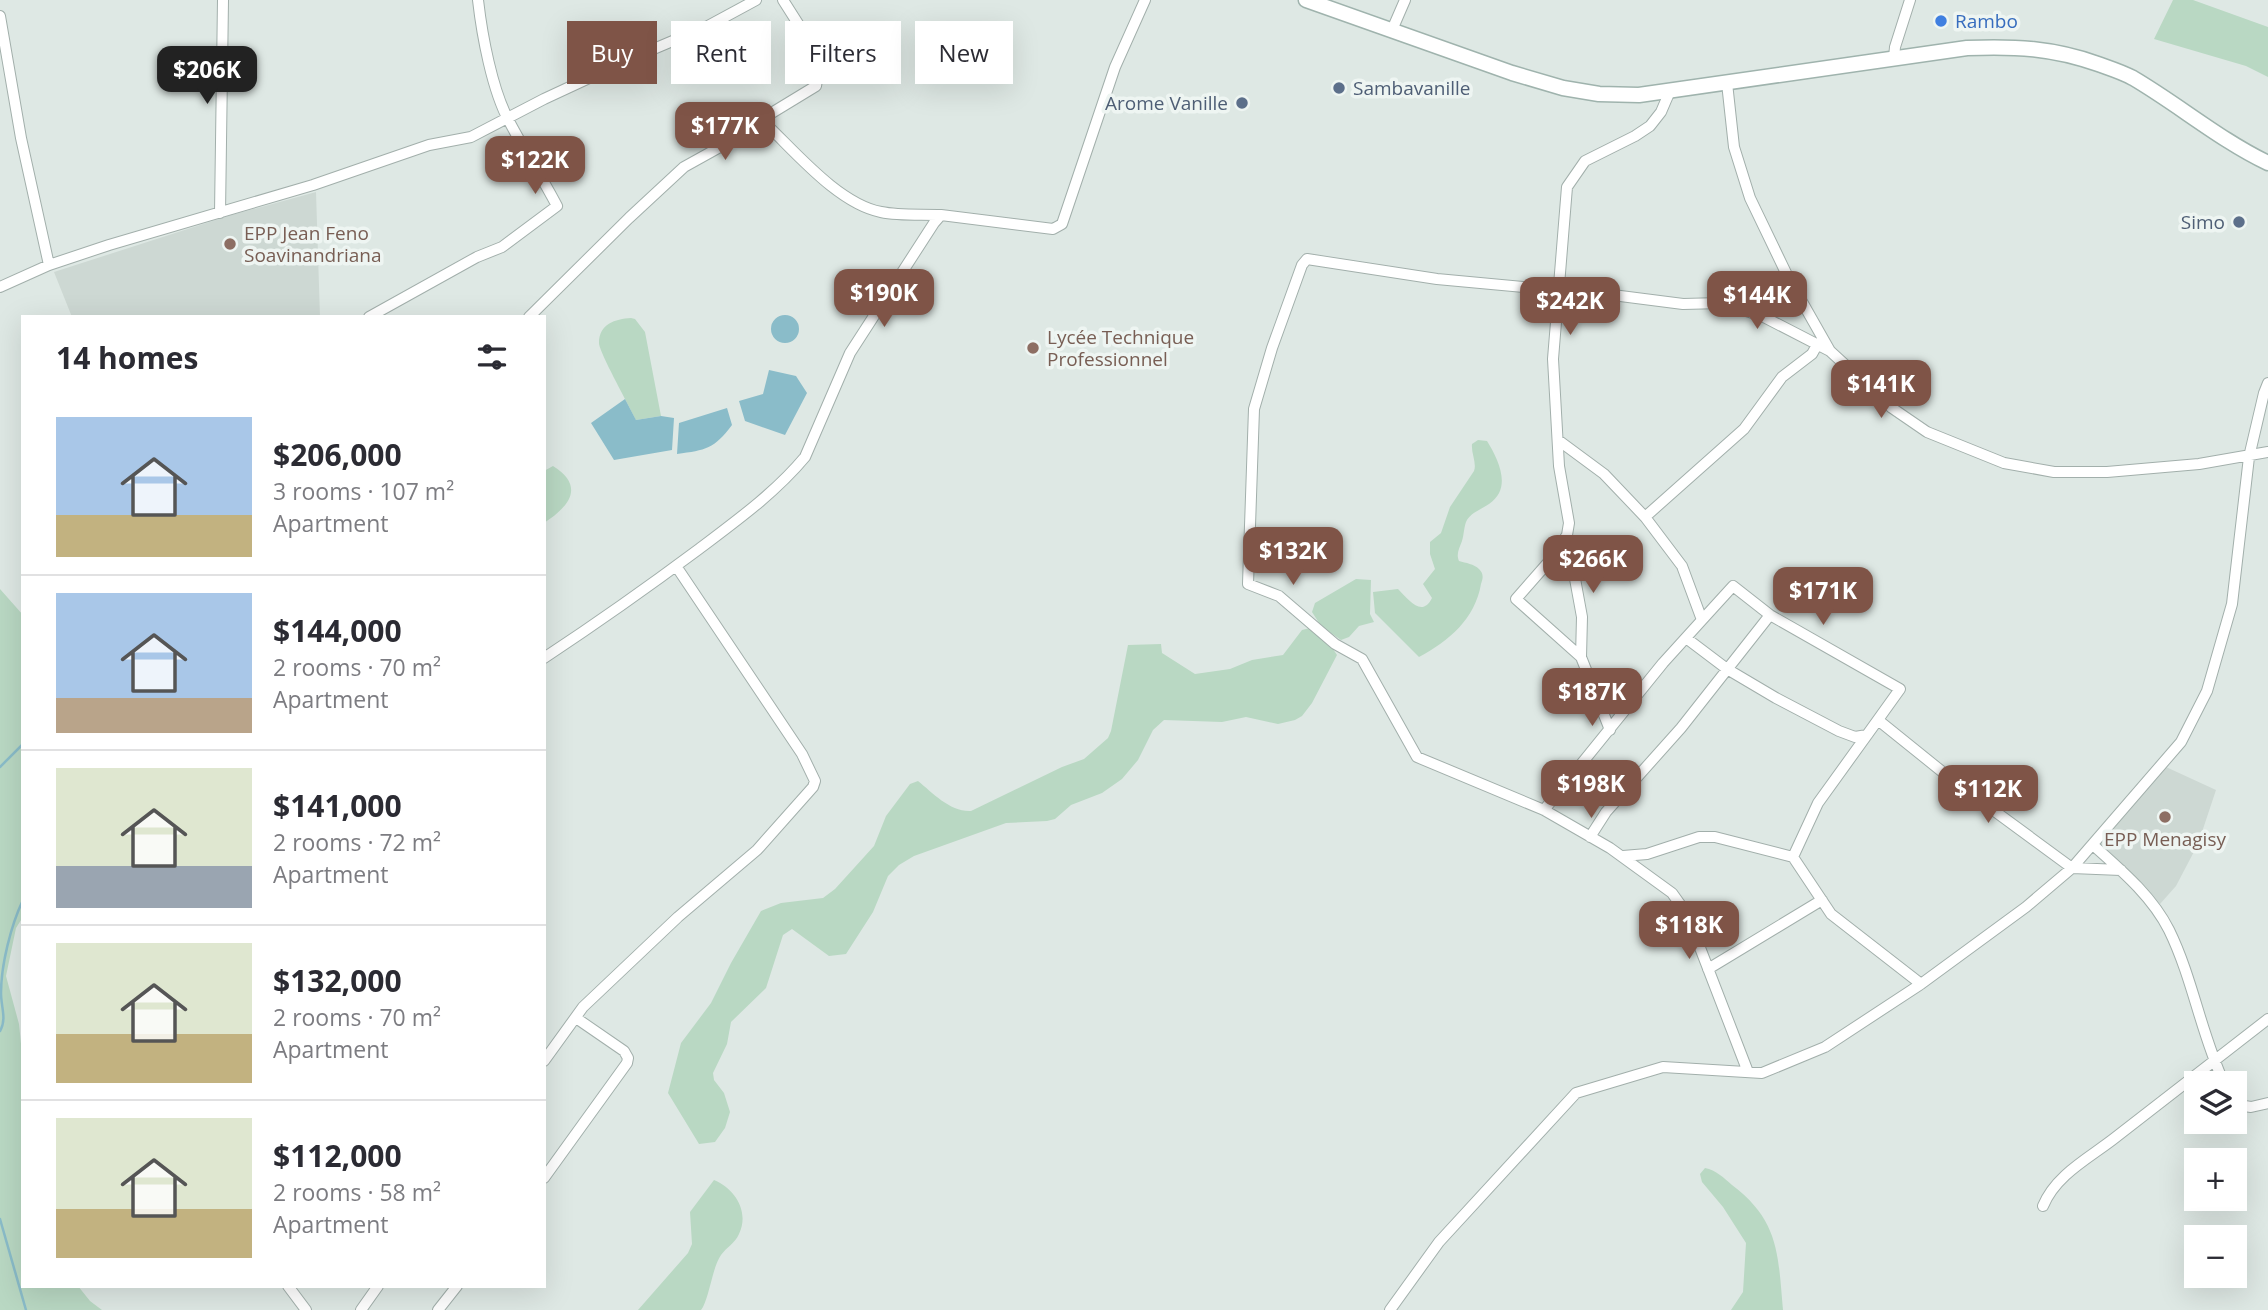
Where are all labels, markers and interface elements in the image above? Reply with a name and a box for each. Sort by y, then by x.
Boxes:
place label: Rambo [1955,8,2018,34]
marker: Rambo [1933,13,1949,29]
chip: Buy [567,21,657,84]
chip: Rent [671,21,771,84]
chip: Filters [785,21,901,84]
chip: New [915,21,1013,84]
pin: $206K [158,46,256,106]
text: $206K [173,53,241,85]
place label: Sambavanille [1353,75,1471,101]
marker: Sambavanille [1331,80,1347,96]
place label: Arome Vanille [1105,90,1228,116]
marker: Arome Vanille [1234,95,1250,111]
pin: $177K [676,102,774,162]
text: $177K [691,109,759,141]
pin: $122K [486,136,584,196]
text: $122K [501,143,569,175]
place label: Simo [2181,209,2225,235]
marker: Simo [2231,214,2247,230]
place label: EPP Jean Feno Soavinandriana [244,220,382,268]
marker: EPP Jean Feno Soavinandriana [222,236,238,252]
pin: $190K [835,270,933,329]
pin: $144K [1708,272,1806,331]
text: $190K [850,276,918,308]
pin: $242K [1521,278,1619,337]
text: $144K [1723,278,1791,310]
text: $242K [1536,284,1604,316]
place label: Lycée Technique Professionnel [1047,324,1194,372]
text: 14 homes [56,337,199,378]
icon: filters [473,338,511,376]
marker: Lycée Technique Professionnel [1025,340,1041,356]
pin: $141K [1832,360,1930,420]
text: $141K [1847,367,1915,399]
text: $206,000 [273,434,402,475]
icon: home [112,445,196,529]
text: 3 rooms · 107 m² [273,475,454,507]
text: Apartment [273,507,389,539]
pin: $132K [1244,528,1342,587]
text: $132K [1259,534,1327,566]
pin: $266K [1544,536,1642,595]
text: $266K [1559,542,1627,574]
pin: $171K [1774,568,1872,627]
text: $171K [1789,574,1857,606]
text: $144,000 [273,610,402,651]
icon: home [112,621,196,705]
text: 2 rooms · 70 m² [273,651,441,683]
pin: $187K [1543,668,1641,728]
text: $187K [1558,675,1626,707]
text: Apartment [273,683,389,715]
pin: $198K [1542,760,1640,820]
pin: $112K [1939,766,2037,825]
text: $198K [1557,767,1625,799]
text: $112K [1954,772,2022,804]
text: $141,000 [273,785,402,826]
icon: home [112,796,196,880]
marker: EPP Menagisy [2157,809,2173,825]
text: 2 rooms · 72 m² [273,826,441,858]
place label: EPP Menagisy [2104,826,2226,852]
text: Apartment [273,858,389,890]
pin: $118K [1640,902,1738,961]
text: $118K [1655,908,1723,940]
text: $132,000 [273,960,402,1001]
icon: home [112,971,196,1055]
text: 2 rooms · 70 m² [273,1001,441,1033]
text: Apartment [273,1033,389,1065]
map controls [2184,1071,2247,1288]
button: layers [2184,1071,2247,1134]
text: $112,000 [273,1135,402,1176]
icon: home [112,1146,196,1230]
button: + [2184,1148,2247,1211]
text: 2 rooms · 58 m² [273,1176,441,1208]
text: Apartment [273,1208,389,1240]
button: − [2184,1225,2247,1288]

